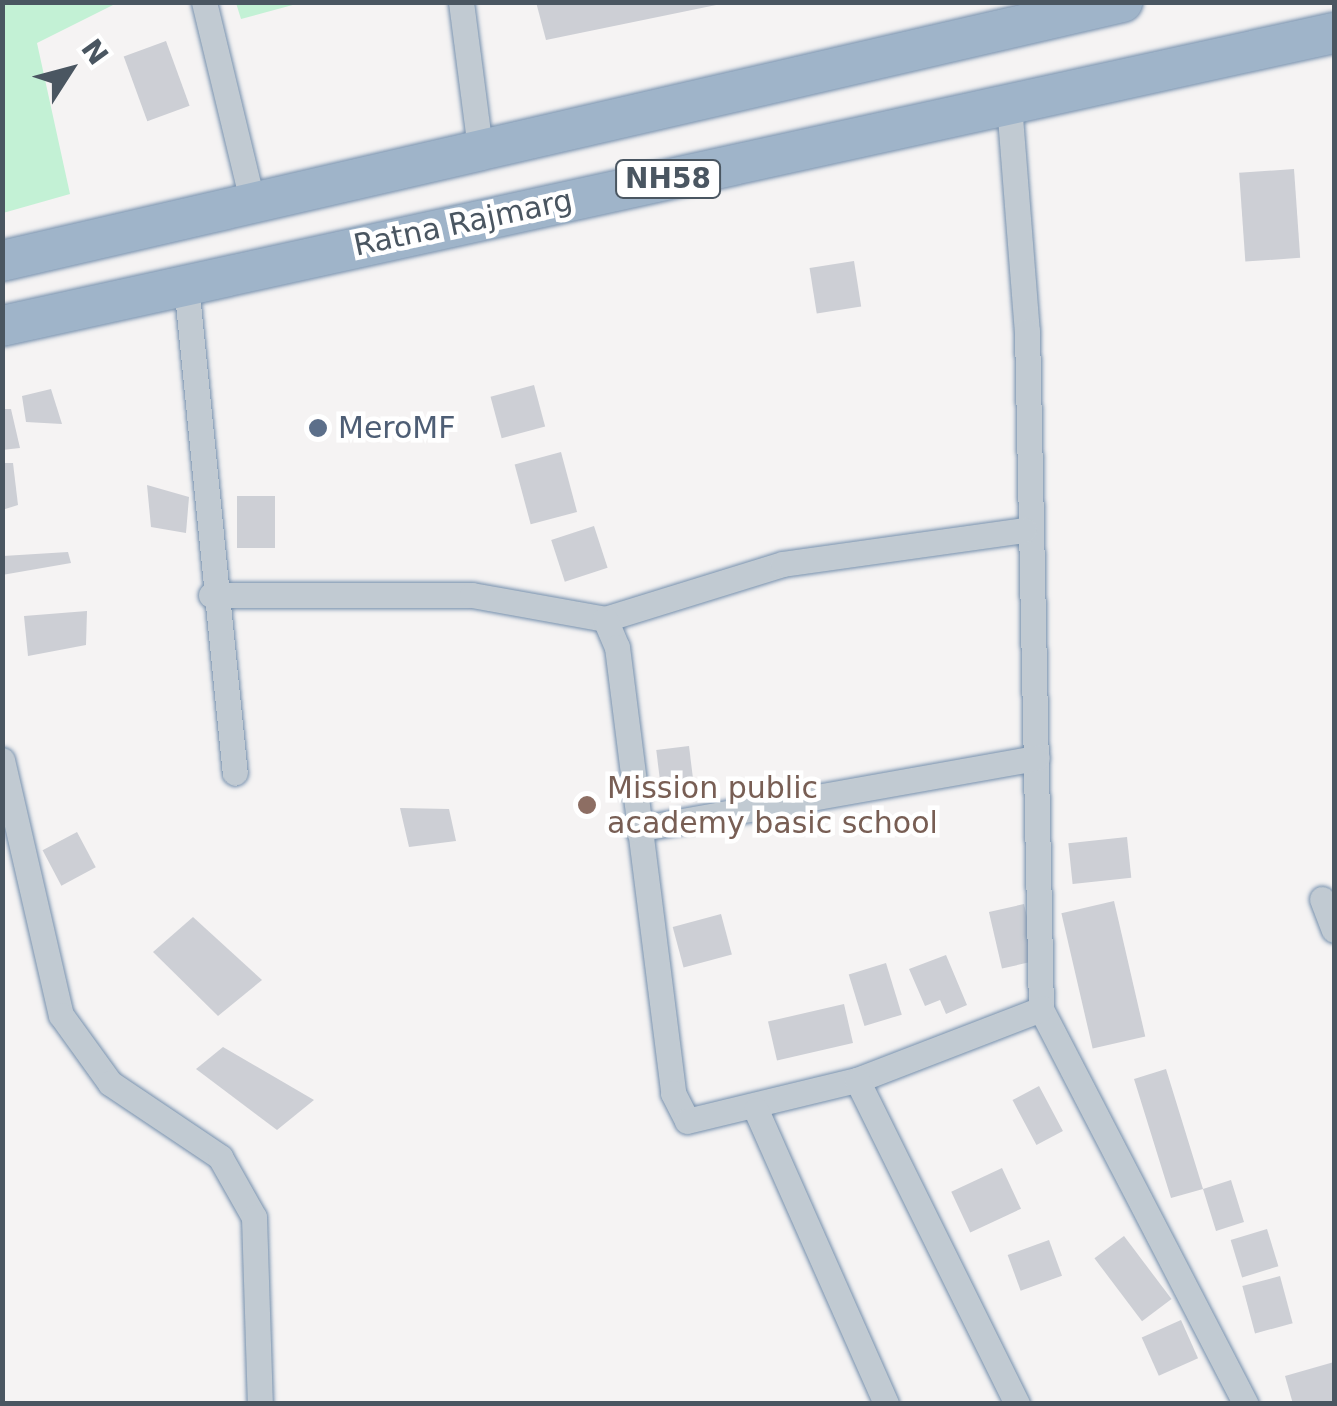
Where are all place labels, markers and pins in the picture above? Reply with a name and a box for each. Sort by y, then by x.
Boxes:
place label: MeroMF [338,410,456,446]
marker: MeroMF [307,417,329,439]
place label: Mission public academy basic school [607,770,938,840]
marker: Mission public academy basic school [576,794,598,816]

